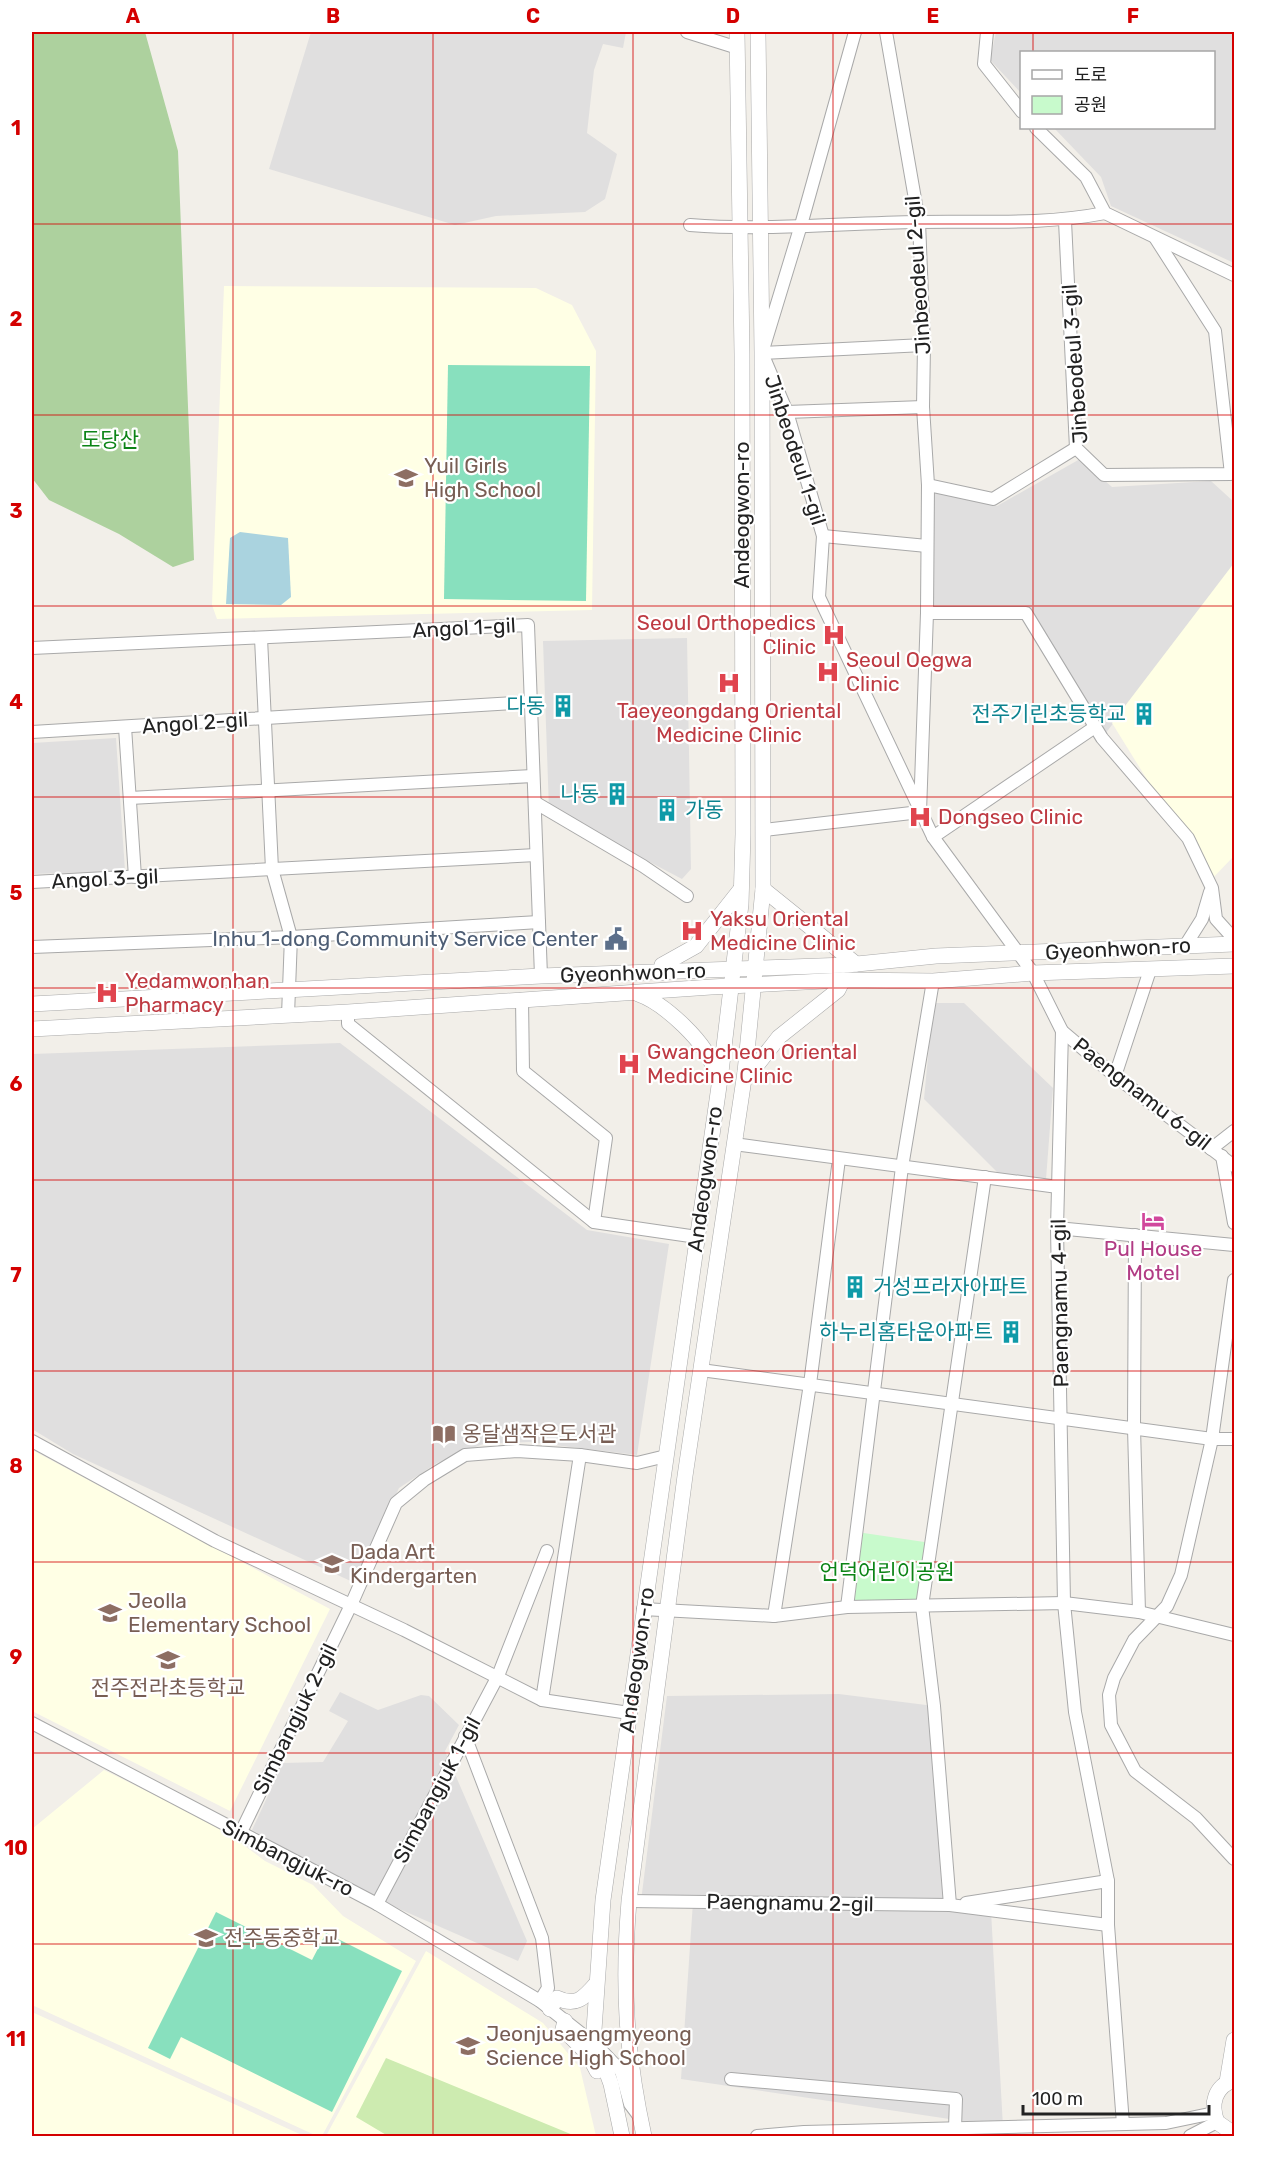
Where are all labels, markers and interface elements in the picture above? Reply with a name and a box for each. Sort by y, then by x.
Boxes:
text: A [126,4,141,28]
text: B [326,4,340,28]
text: C [526,4,540,28]
text: D [726,4,740,28]
text: E [927,4,939,28]
text: F [1127,4,1139,28]
legend [1020,51,1215,129]
text: 도로 [1074,64,1107,86]
text: 공원 [1074,94,1107,116]
text: 1 [11,116,21,140]
street label: Jinbeodeul 2-gil [899,195,936,355]
street label: Jinbeodeul 3-gil [1056,283,1093,445]
text: 2 [10,307,23,331]
street label: Jinbeodeul 1-gil [759,372,832,528]
park label: 도당산 [81,427,139,452]
street label: Andeogwon-ro [729,442,754,588]
place label: Yuil Girls High School [424,453,541,502]
school or university icon: Yuil Girls High School [393,465,419,491]
text: 3 [9,499,23,523]
place label: Seoul Orthopedics Clinic [637,610,816,659]
street label: Angol 1-gil [412,612,516,643]
hospital icon: Seoul Orthopedics Clinic [821,622,847,648]
place label: Seoul Oegwa Clinic [846,647,972,696]
hospital icon: Seoul Oegwa Clinic [815,659,841,685]
hospital icon: Taeyeongdang Oriental Medicine Clinic [716,670,742,696]
text: 4 [9,690,23,714]
place label: 다동 [506,693,545,718]
building icon: 다동 [550,693,576,719]
place label: Taeyeongdang Oriental Medicine Clinic [617,698,841,747]
place label: 전주기린초등학교 [971,701,1126,726]
building icon: 전주기린초등학교 [1131,701,1157,727]
street label: Angol 2-gil [141,706,249,739]
place label: 나동 [560,781,599,806]
building icon: 나동 [604,781,630,807]
building icon: 가동 [654,797,680,823]
place label: 가동 [685,797,724,822]
hospital icon: Dongseo Clinic [907,804,933,830]
place label: Dongseo Clinic [938,804,1083,829]
street label: Angol 3-gil [51,863,159,894]
text: 5 [10,881,23,905]
place label: Yaksu Oriental Medicine Clinic [710,906,856,955]
hospital icon: Yaksu Oriental Medicine Clinic [679,918,705,944]
place label: Inhu 1-dong Community Service Center [212,926,598,951]
public building icon: Inhu 1-dong Community Service Center [603,926,629,952]
street label: Gyeonhwon-ro [1044,932,1192,965]
street label: Gyeonhwon-ro [560,957,706,988]
place label: Yedamwonhan Pharmacy [125,968,270,1017]
hospital icon: Yedamwonhan Pharmacy [94,980,120,1006]
street label: Paengnamu 6-gil [1068,1032,1216,1155]
place label: Gwangcheon Oriental Medicine Clinic [647,1039,857,1088]
hospital icon: Gwangcheon Oriental Medicine Clinic [616,1051,642,1077]
text: 6 [9,1072,23,1096]
street label: Andeogwon-ro [682,1104,727,1253]
hotel icon: Pul House Motel [1140,1208,1166,1234]
street label: Paengnamu 4-gil [1046,1219,1073,1388]
place label: Pul House Motel [1104,1236,1202,1285]
text: 7 [10,1263,22,1287]
building icon: 거성프라자아파트 [842,1274,868,1300]
place label: 거성프라자아파트 [873,1274,1028,1299]
place label: 하누리홈타운아파트 [819,1319,993,1344]
building icon: 하누리홈타운아파트 [998,1319,1024,1345]
library icon: 옹달샘작은도서관 [431,1421,457,1447]
place label: 옹달샘작은도서관 [462,1421,617,1446]
text: 8 [9,1454,23,1478]
place label: Dada Art Kindergarten [350,1539,477,1588]
school or university icon: Dada Art Kindergarten [319,1551,345,1577]
park label: 언덕어린이공원 [819,1559,955,1584]
street label: Andeogwon-ro [614,1585,659,1734]
place label: Jeolla Elementary School [128,1588,311,1637]
school or university icon: Jeolla Elementary School [97,1600,123,1626]
street label: Simbangjuk 2-gil [247,1639,342,1798]
text: 9 [10,1645,23,1669]
school or university icon: 전주전라초등학교 [155,1647,181,1673]
place label: 전주전라초등학교 [91,1675,245,1700]
street label: Simbangjuk 1-gil [388,1712,486,1867]
street label: Simbangjuk-ro [218,1814,358,1901]
text: 10 [4,1836,28,1860]
street label: Paengnamu 2-gil [706,1889,874,1916]
school or university icon: 전주동중학교 [193,1925,219,1951]
place label: 전주동중학교 [224,1925,340,1950]
place label: Jeonjusaengmyeong Science High School [486,2021,692,2070]
text: 11 [6,2027,26,2051]
school or university icon: Jeonjusaengmyeong Science High School [455,2033,481,2059]
scale bar [1023,2078,1209,2116]
text: 100 m [1032,2088,1083,2110]

